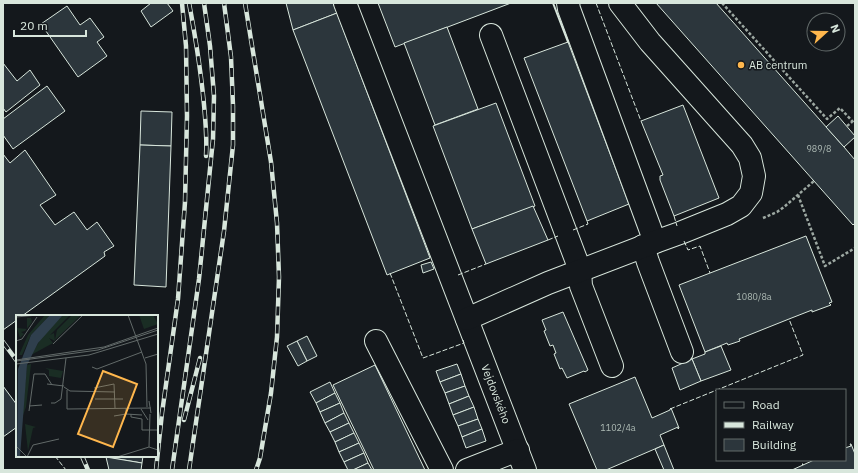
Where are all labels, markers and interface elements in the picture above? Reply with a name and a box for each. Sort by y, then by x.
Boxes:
scale bar [14,12,86,38]
north arrow [806,12,846,52]
text: 20 m [20,18,48,33]
text: N [827,22,843,35]
place label: AB centrum [749,58,807,72]
marker: AB centrum [736,60,746,70]
house number: 989/8 [806,143,832,154]
house number: 1080/8a [736,291,772,302]
inset map [16,315,158,457]
street label: Vejdovského [478,362,514,426]
legend [716,389,846,461]
text: Road [752,397,780,412]
text: Railway [752,417,794,432]
house number: 1102/4a [600,422,636,433]
text: Building [752,437,797,452]

